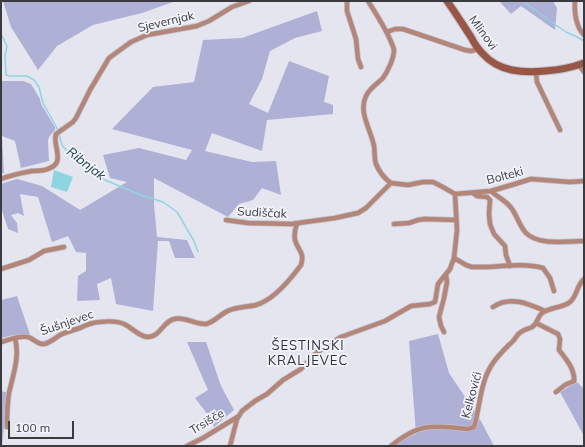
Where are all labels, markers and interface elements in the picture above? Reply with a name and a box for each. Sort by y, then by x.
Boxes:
street label: Sjevernjak [137,9,195,35]
street label: Mlinovi [466,13,500,53]
water label: Ribnjak [63,144,109,184]
street label: Bolteki [485,164,525,188]
street label: Sudiščak [237,205,287,221]
street label: Šušnjevec [38,307,96,339]
district label: ŠESTINSKI KRALJEVEC [268,338,348,369]
street label: Kelkovići [459,370,485,420]
street label: Trsišče [187,406,227,438]
scale bar [10,413,76,439]
text: 100 m [15,420,50,435]

